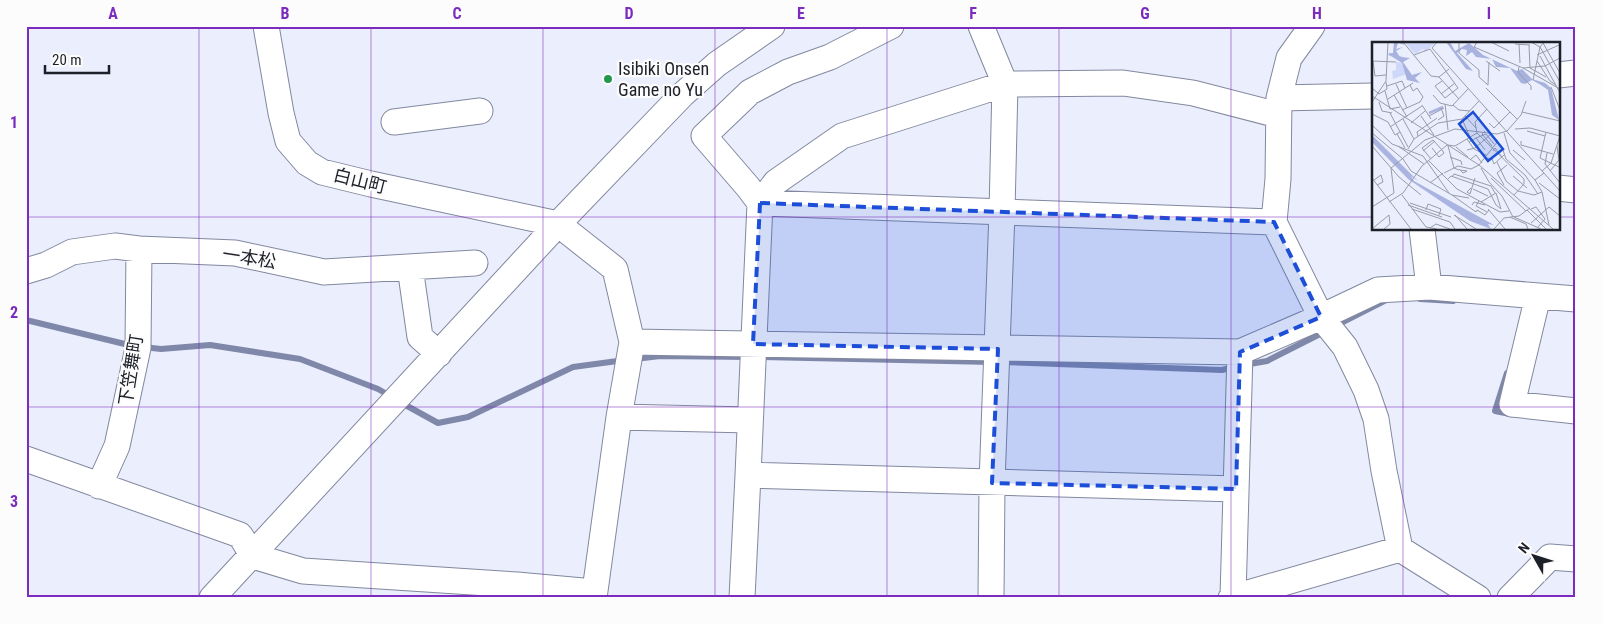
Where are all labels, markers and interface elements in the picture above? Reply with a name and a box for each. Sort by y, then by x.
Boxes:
text: A [108,4,118,23]
text: B [281,4,290,23]
text: C [452,4,462,23]
text: D [624,4,634,23]
text: E [797,4,805,23]
text: F [969,4,977,23]
text: G [1140,4,1150,23]
text: H [1312,4,1322,23]
text: I [1487,4,1491,23]
scale bar [45,42,109,74]
inset map [1372,42,1560,230]
text: 20 m [52,51,82,69]
place label: Isibiki Onsen Game no Yu [618,58,709,100]
marker: Isibiki Onsen Game no Yu [602,73,614,85]
text: 1 [10,113,18,132]
street label: 白山町 [331,164,389,197]
street label: 一本松 [221,243,277,272]
text: 2 [10,303,18,322]
street label: 下笠舞町 [115,333,147,407]
text: 3 [10,492,18,511]
north arrow [1510,532,1560,582]
text: N [1515,539,1533,556]

